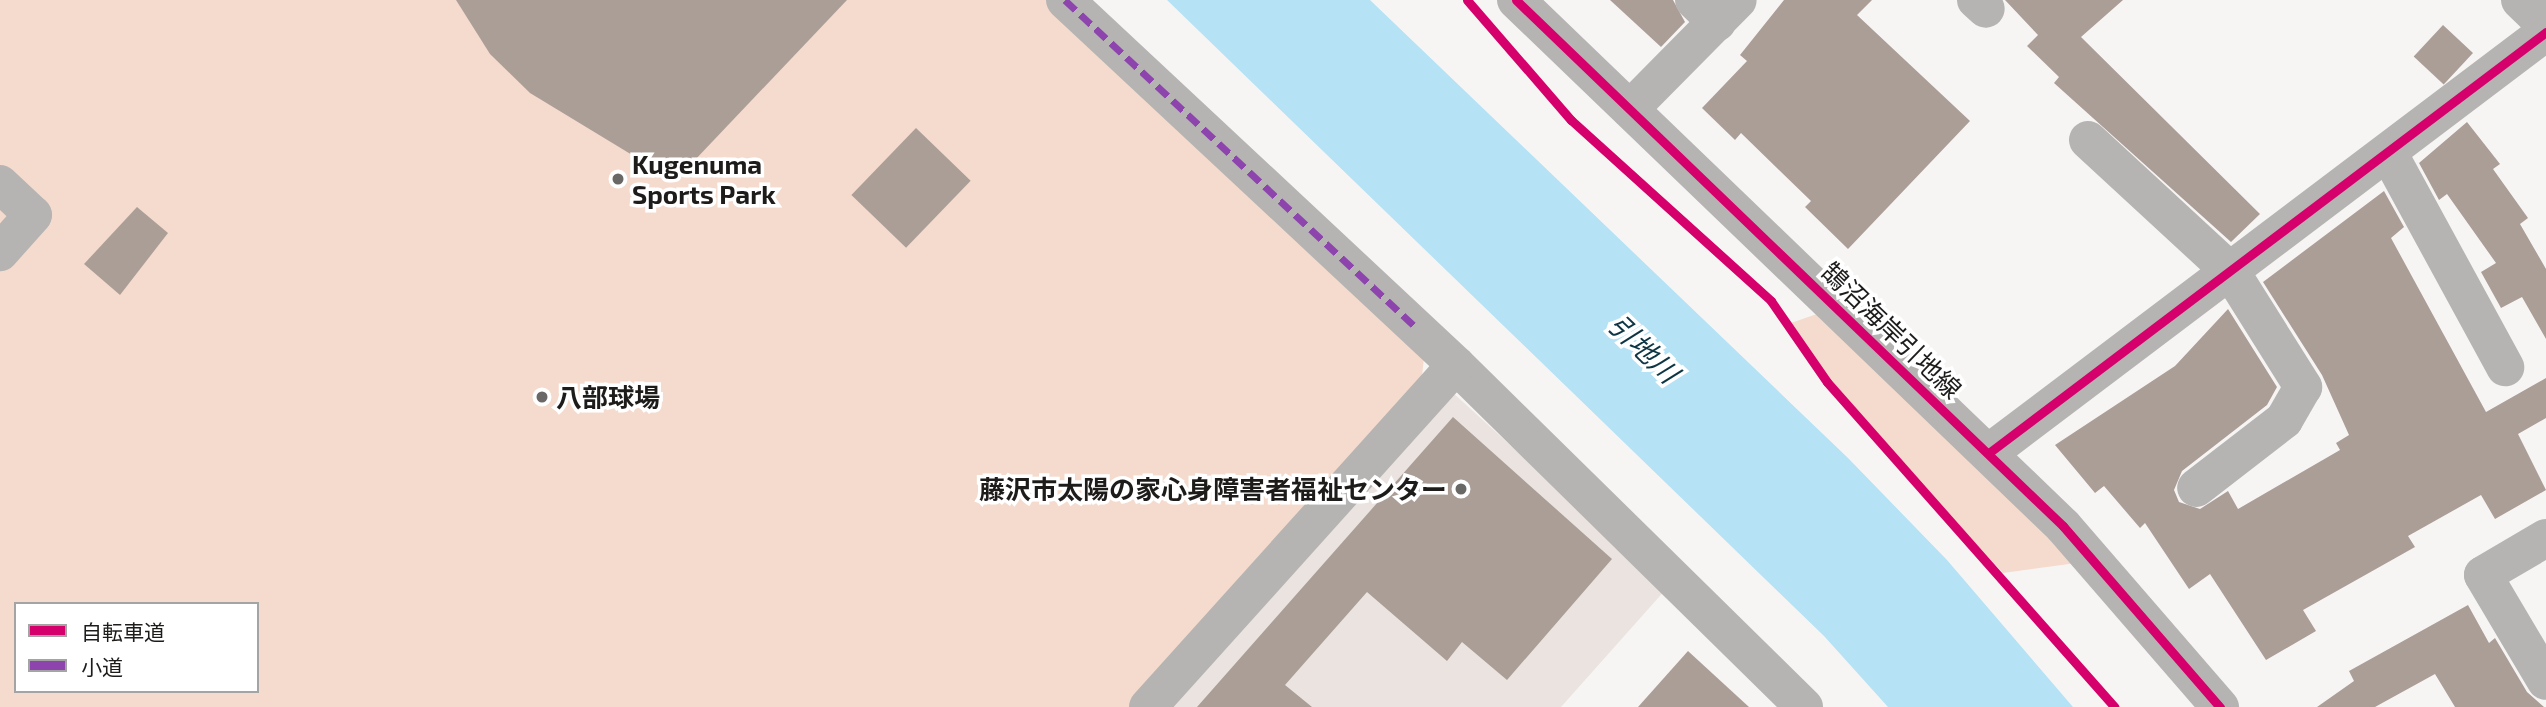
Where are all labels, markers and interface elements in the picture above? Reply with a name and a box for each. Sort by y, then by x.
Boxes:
place label: Kugenuma Sports Park [632,148,776,210]
marker: Kugenuma Sports Park [610,171,626,187]
street label: 鵠沼海岸引地線 [1816,256,1968,404]
water label: 引地川 [1602,307,1686,389]
place label: 八部球場 [556,381,660,413]
marker: 八部球場 [534,389,550,405]
place label: 藤沢市太陽の家心身障害者福祉センター [979,473,1447,505]
marker: 藤沢市太陽の家心身障害者福祉センター [1453,481,1469,497]
legend [14,602,259,693]
text: 自転車道 [81,619,165,644]
text: 小道 [81,654,123,679]

